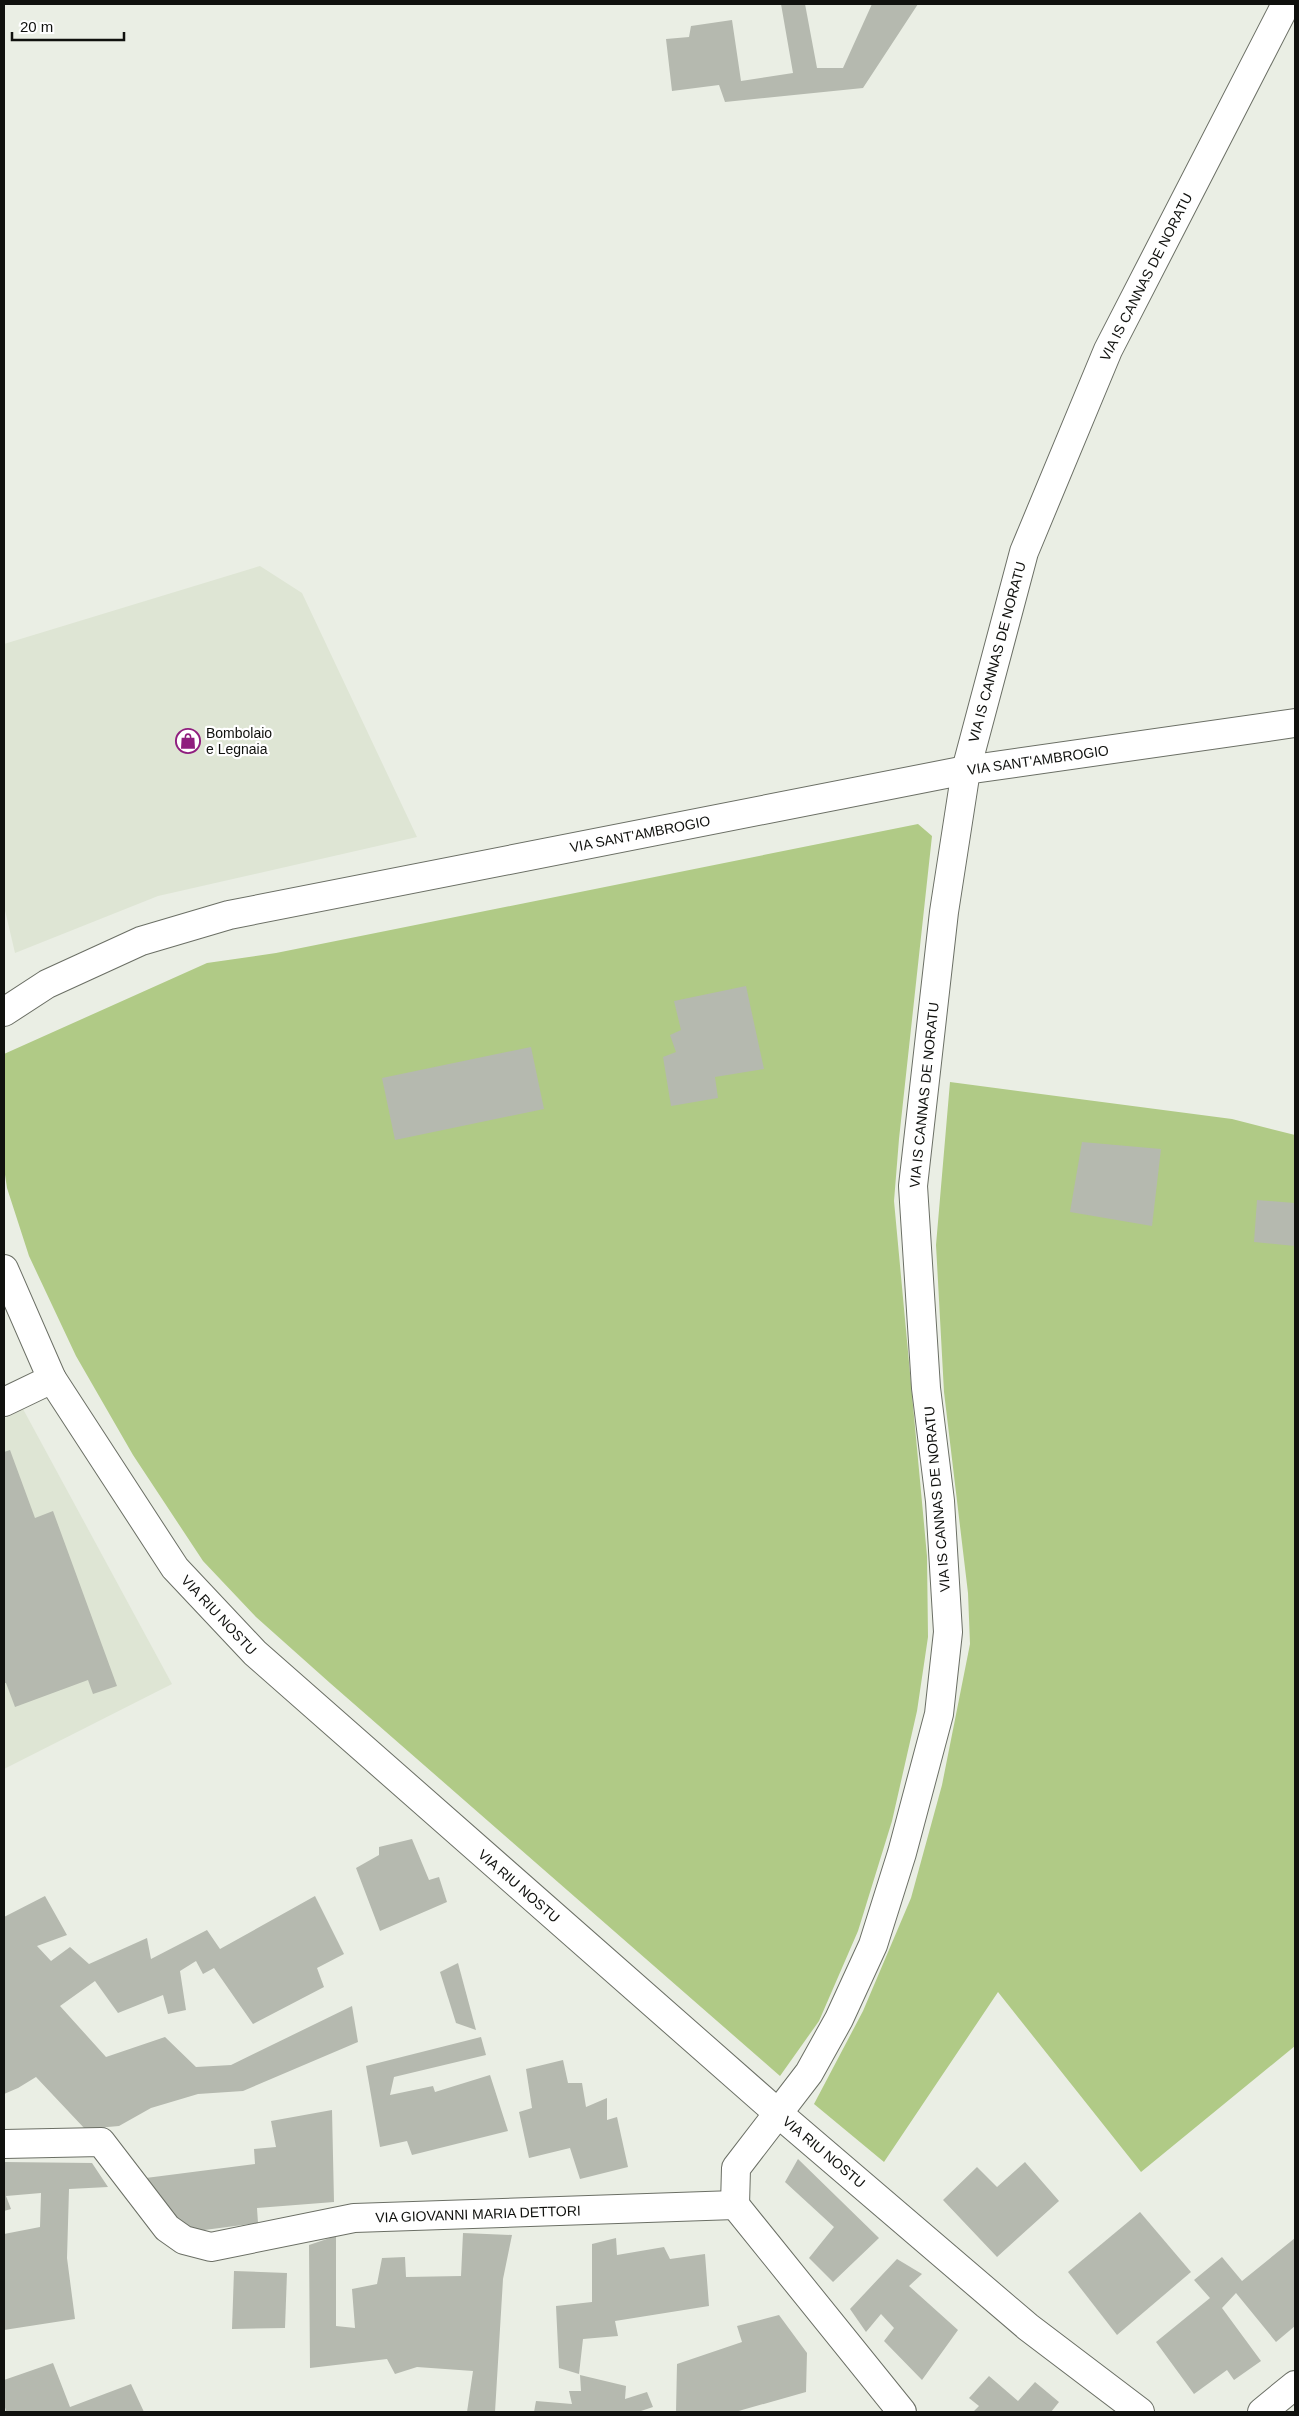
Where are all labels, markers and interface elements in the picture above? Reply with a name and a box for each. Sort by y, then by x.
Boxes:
scale bar [12,10,125,42]
text: 20 m [20,18,53,35]
street label: VIA IS CANNAS DE NORATU [1097,190,1195,364]
street label: VIA IS CANNAS DE NORATU [965,560,1029,744]
place label: Bombolaio e Legnaia [206,725,272,757]
shop icon: Bombolaio e Legnaia [175,728,201,754]
street label: VIA SANT'AMBROGIO [966,742,1110,778]
street label: VIA SANT'AMBROGIO [568,813,712,855]
street label: VIA IS CANNAS DE NORATU [906,1001,942,1189]
street label: VIA IS CANNAS DE NORATU [921,1405,953,1593]
street label: VIA RIU NOSTU [178,1572,260,1658]
street label: VIA RIU NOSTU [475,1846,563,1926]
street label: VIA RIU NOSTU [780,2113,868,2191]
street label: VIA GIOVANNI MARIA DETTORI [375,2202,581,2226]

